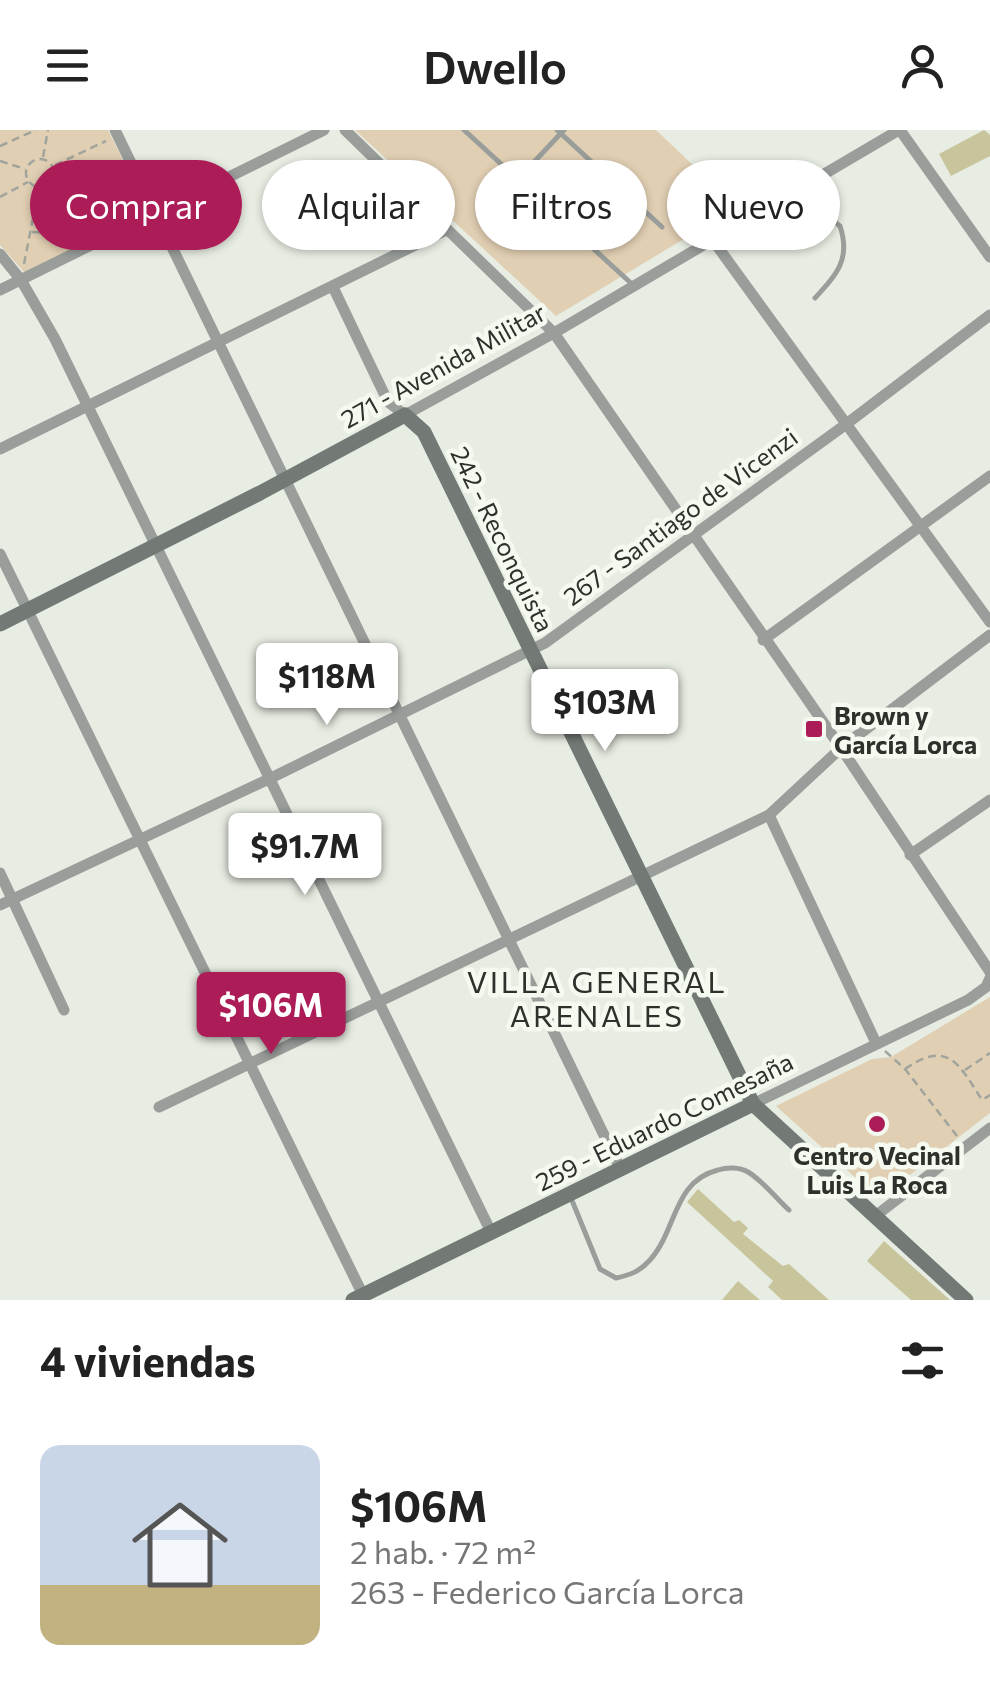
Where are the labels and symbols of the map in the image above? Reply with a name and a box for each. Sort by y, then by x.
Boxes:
street label: 271 - Avenida Militar [336,296,551,434]
street label: 267 - Santiago de Vicenzi [557,421,803,611]
street label: 242 - Reconquista [445,441,561,637]
pin: $118M [257,643,397,728]
pin: $103M [535,669,675,754]
place label: Brown y García Lorca [834,700,977,759]
marker: Brown y García Lorca [803,718,825,740]
pin: $91.7M [224,813,386,898]
district label: VILLA GENERAL ARENALES [467,962,727,1033]
pin: $106M [201,972,341,1057]
street label: 259 - Eduardo Comesaña [530,1046,798,1196]
marker: Centro Vecinal Luis La Roca [866,1113,888,1135]
place label: Centro Vecinal Luis La Roca [793,1140,961,1199]

